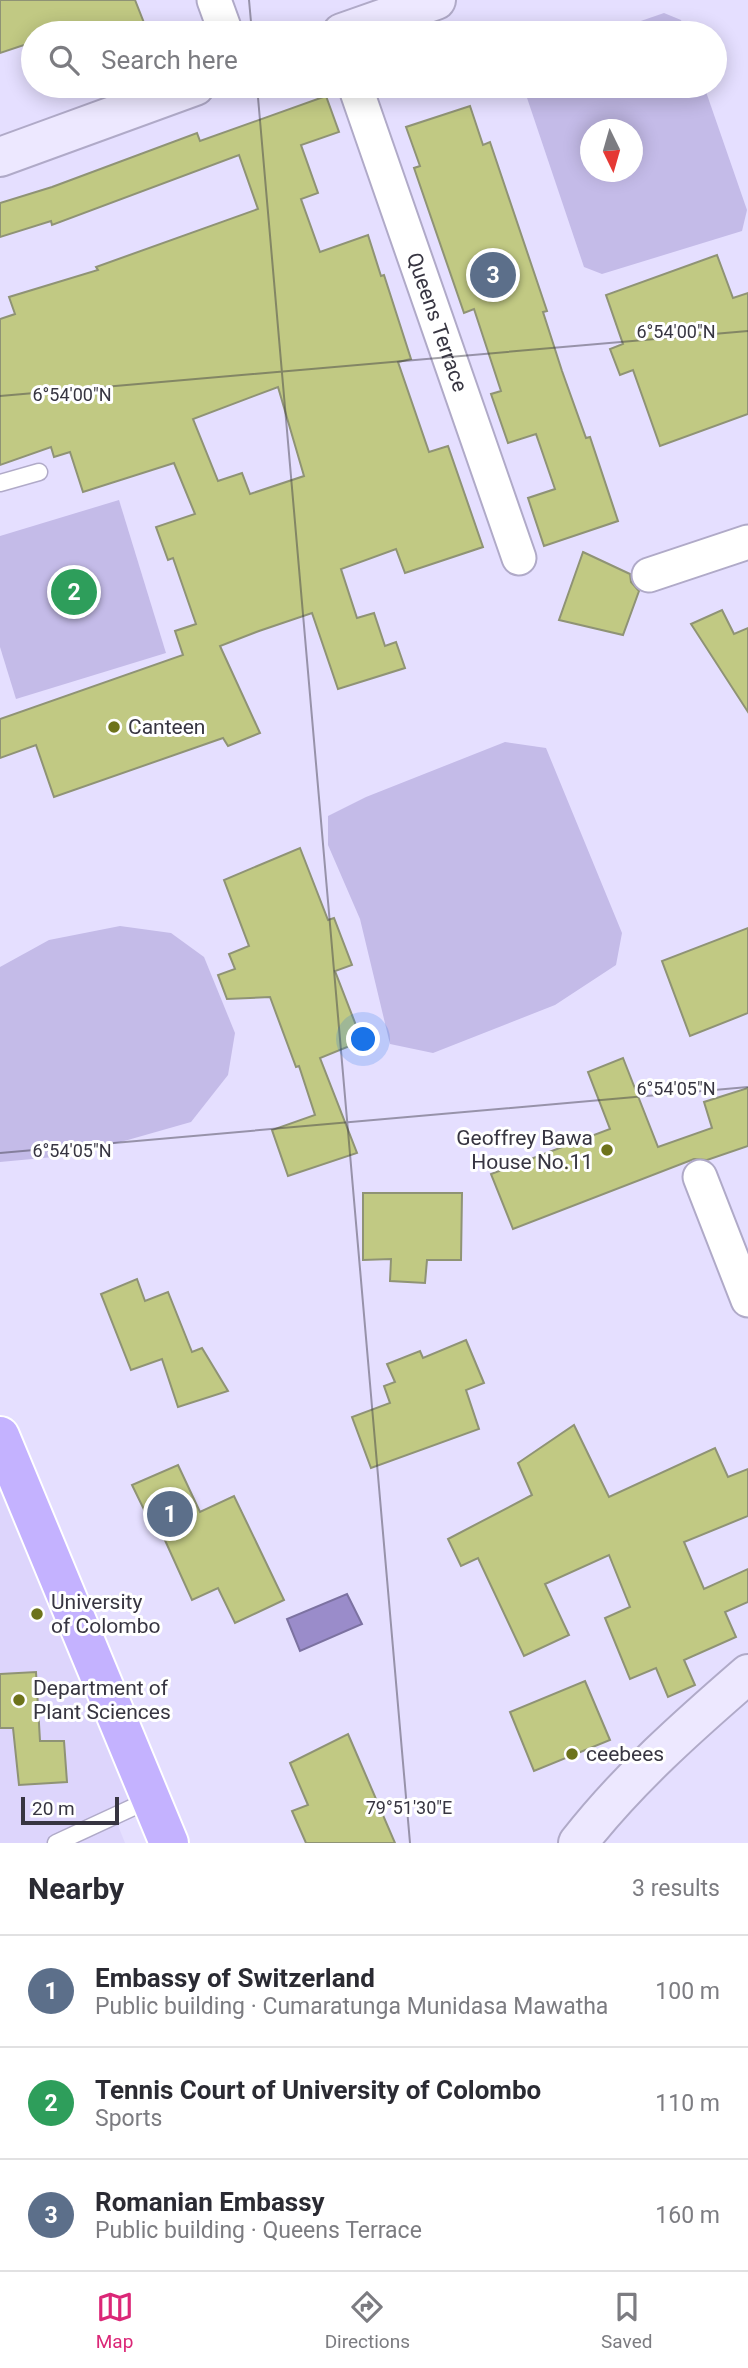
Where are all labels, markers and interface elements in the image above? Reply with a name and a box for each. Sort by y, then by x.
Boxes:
search box [21,21,727,98]
icon: search [45,41,83,79]
text: Search here [101,45,238,75]
north arrow [580,119,643,182]
street label: Queens Terrace [402,249,472,395]
pin: 3 [470,249,516,301]
text: 6°54'00"N [636,321,716,342]
text: 6°54'00"N [32,384,112,405]
pin: 2 [51,566,97,618]
place label: Canteen [128,715,205,739]
marker: Canteen [106,719,122,735]
your location [346,1022,380,1056]
text: 6°54'05"N [636,1078,716,1099]
place label: Geoffrey Bawa House No.11 [456,1126,593,1174]
text: 6°54'05"N [32,1140,112,1161]
marker: Geoffrey Bawa House No.11 [599,1142,615,1158]
pin: 1 [147,1488,193,1540]
place label: University of Colombo [51,1590,160,1638]
marker: University of Colombo [29,1606,45,1622]
place label: Department of Plant Sciences [33,1676,171,1724]
marker: Department of Plant Sciences [11,1692,27,1708]
place label: ceebees [586,1742,664,1766]
marker: ceebees [564,1746,580,1762]
scale bar [21,1794,119,1826]
text: 20 m [32,1797,75,1820]
text: 79°51'30"E [366,1797,452,1818]
text: Nearby [28,1871,124,1906]
text: 3 results [632,1875,720,1902]
text: Embassy of Switzerland [95,1963,375,1993]
text: 1 [44,1978,58,2005]
text: 100 m [655,1978,720,2005]
text: Public building · Cumaratunga Munidasa Mawatha [95,1993,608,2020]
text: Tennis Court of University of Colombo [95,2075,541,2105]
text: 2 [44,2090,58,2117]
text: 110 m [655,2090,720,2117]
text: Sports [95,2105,162,2132]
text: Romanian Embassy [95,2187,325,2217]
text: 3 [44,2202,58,2229]
text: 160 m [655,2202,720,2229]
text: Public building · Queens Terrace [95,2217,422,2244]
tab: Map [96,2288,134,2353]
tab: Directions [325,2288,410,2353]
tab: Saved [601,2288,652,2353]

